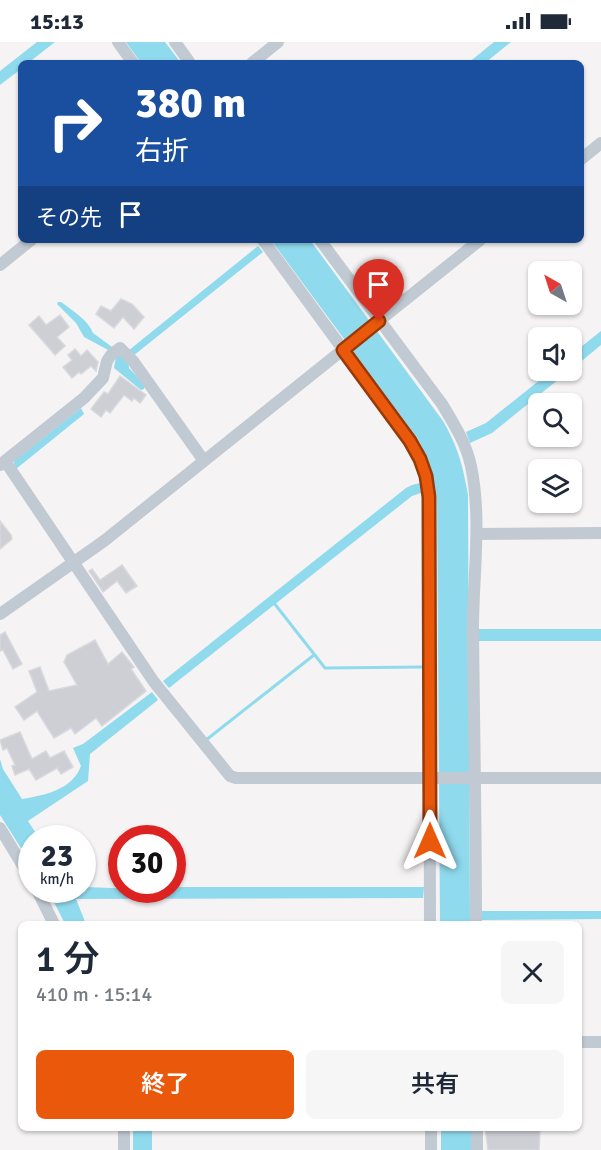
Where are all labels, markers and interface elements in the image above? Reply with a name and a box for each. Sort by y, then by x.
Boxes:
text: 15:13 [30,8,84,35]
text: 380 m [135,78,246,129]
icon: right [36,84,114,162]
text: 右折 [135,135,189,168]
icon: arrive [114,198,147,231]
text: その先 [36,204,102,231]
pin [353,259,404,321]
north arrow [528,261,582,315]
map controls [528,261,582,513]
icon: arrive [362,268,395,301]
button: sound [528,327,582,381]
button: search [528,393,582,447]
button: layers [528,459,582,513]
position arrow [398,809,462,873]
speed limit sign: 30 [108,825,186,903]
text: 23 [41,838,73,875]
text: km/h [40,870,74,888]
text: 1 分 [36,937,99,982]
button: close [501,941,564,1004]
text: 410 m · 15:14 [36,982,152,1007]
button: 終了 [36,1050,294,1119]
button: 共有 [306,1050,564,1119]

